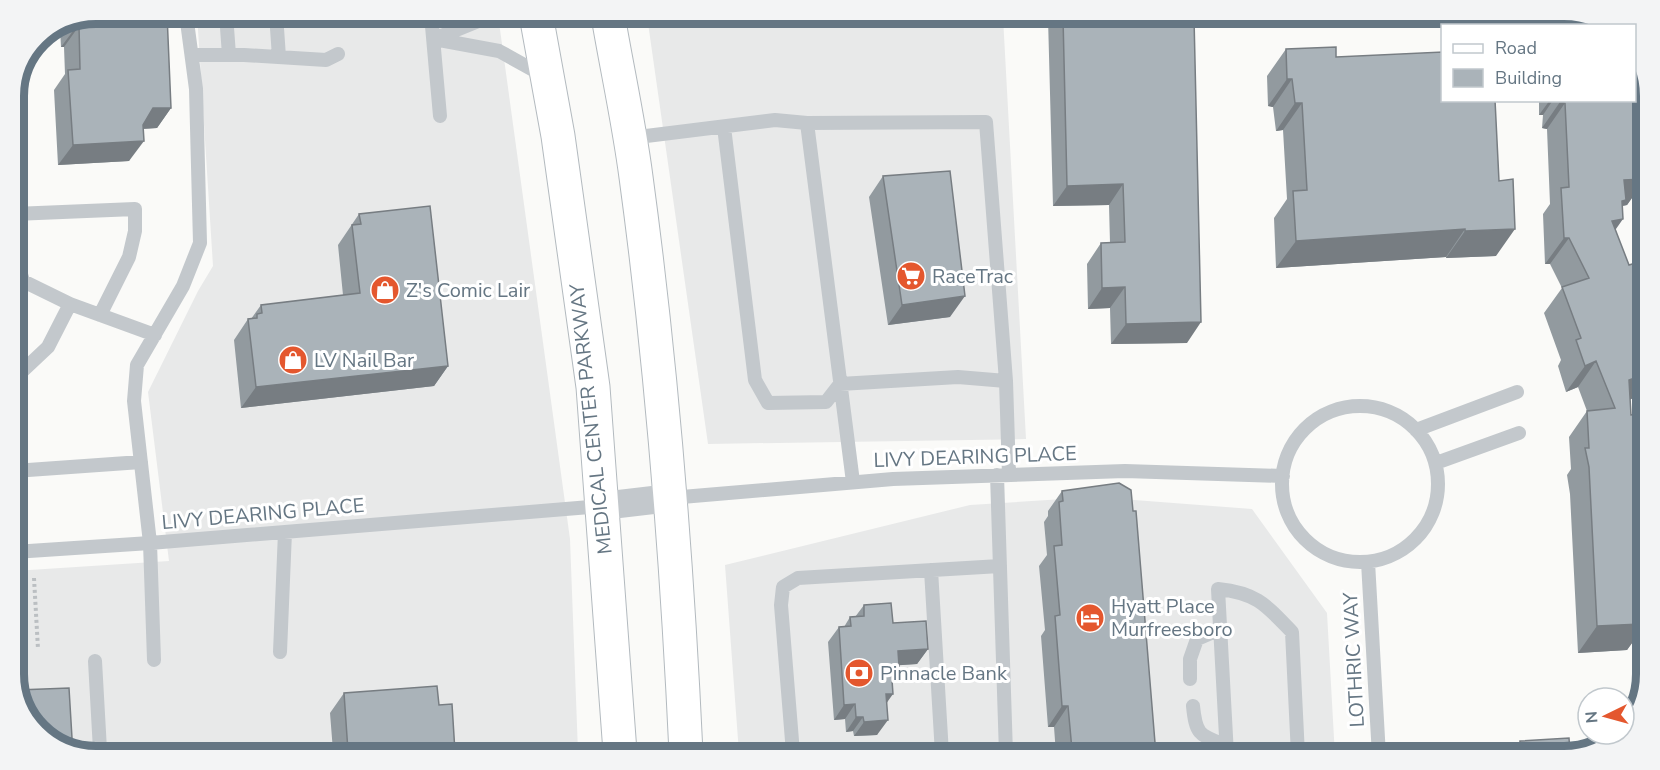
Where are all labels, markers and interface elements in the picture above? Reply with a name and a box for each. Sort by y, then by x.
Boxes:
legend [1441,24,1636,102]
text: Road [1495,36,1537,60]
text: Building [1495,66,1562,90]
supermarket icon: RaceTrac [895,260,927,292]
place label: RaceTrac [932,263,1013,290]
shop icon: Z's Comic Lair [369,274,401,306]
place label: Z's Comic Lair [406,277,530,304]
street label: MEDICAL CENTER PARKWAY [563,281,619,556]
shop icon: LV Nail Bar [277,344,309,376]
place label: LV Nail Bar [314,347,414,374]
street label: LIVY DEARING PLACE [873,440,1077,474]
street label: LIVY DEARING PLACE [161,492,365,536]
street label: LOTHRIC WAY [1337,591,1371,728]
place label: Hyatt Place Murfreesboro [1111,593,1233,643]
hotel icon: Hyatt Place Murfreesboro [1074,602,1106,634]
bank icon: Pinnacle Bank [843,657,875,689]
place label: Pinnacle Bank [880,660,1008,687]
north arrow [1576,686,1636,746]
text: N [1581,710,1604,724]

